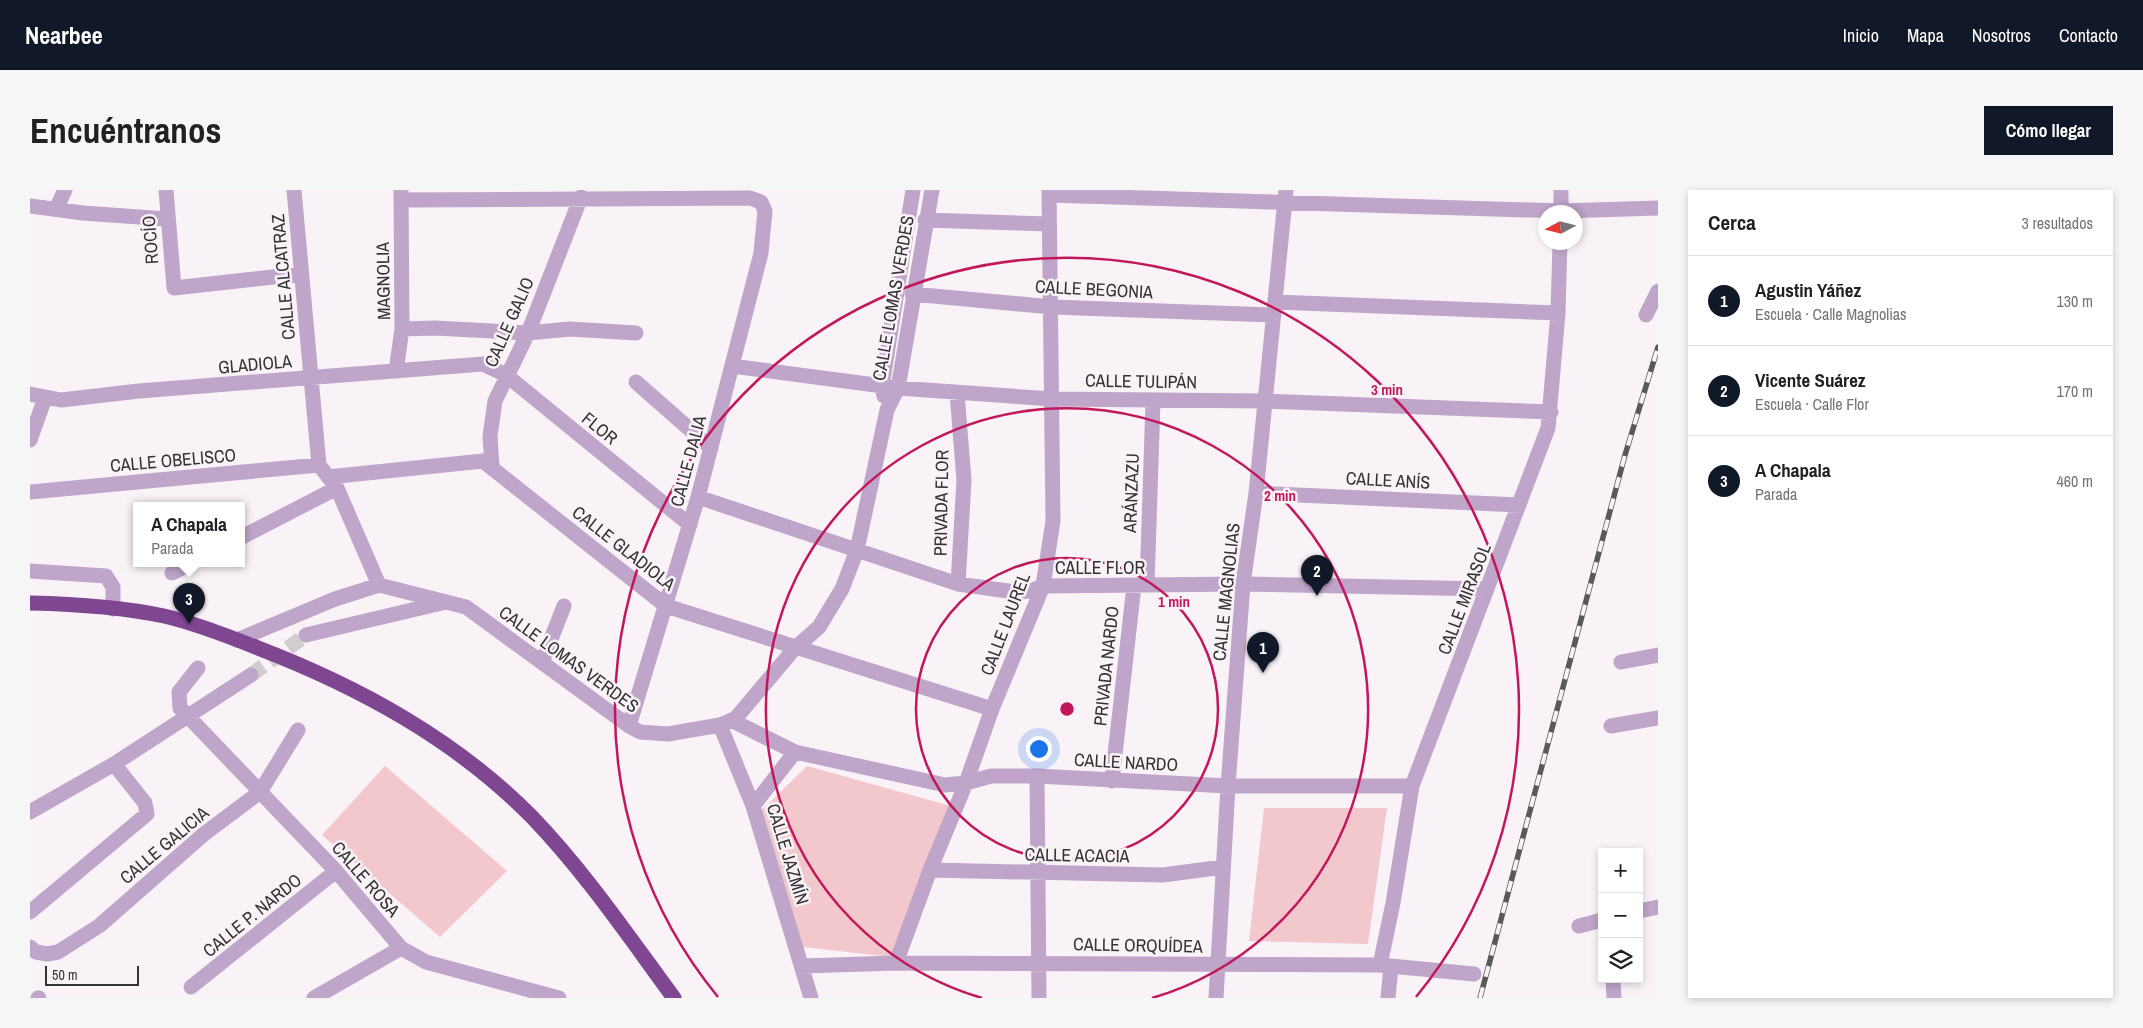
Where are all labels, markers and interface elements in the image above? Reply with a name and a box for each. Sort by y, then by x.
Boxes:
text: Nearbee [25,19,103,51]
text: Inicio [1843,23,1879,48]
text: Mapa [1907,23,1944,48]
text: Nosotros [1972,23,2031,48]
text: Contacto [2059,23,2118,48]
button: Cómo llegar [1984,106,2113,155]
text: Encuéntranos [30,107,221,154]
north arrow [1538,205,1583,250]
text: Cerca [1708,208,1756,237]
text: 3 resultados [2022,212,2093,234]
street label: CALLE ALCATRAZ [265,213,301,341]
street label: CALLE LOMAS VERDES [866,213,920,383]
street label: ROCÍO [136,215,164,265]
street label: MAGNOLIA [370,242,396,320]
street label: CALLE GALIO [478,273,540,371]
street label: CALLE BEGONIA [1034,273,1154,305]
text: Agustin Yáñez [1755,277,1861,303]
text: 1 [1720,290,1728,312]
text: 130 m [2057,290,2093,312]
text: Escuela · Calle Magnolias [1755,303,1907,325]
street label: GLADIOLA [217,348,293,380]
text: Vicente Suárez [1755,367,1866,393]
street label: CALLE TULIPÁN [1085,368,1197,394]
text: 3 min [1371,379,1403,400]
text: 2 [1720,380,1728,402]
text: 170 m [2057,380,2093,402]
text: Escuela · Calle Flor [1755,393,1869,415]
street label: FLOR [577,406,623,450]
street label: CALLE DALIA [664,412,712,509]
street label: CALLE OBELISCO [109,442,237,478]
street label: PRIVADA FLOR [928,449,954,556]
street label: ARÁNZAZU [1117,453,1145,534]
text: A Chapala [1755,457,1831,483]
street label: CALLE ANÍS [1345,465,1431,495]
text: 3 [1720,470,1728,492]
text: 460 m [2057,470,2093,492]
text: Parada [1755,483,1797,505]
text: 2 min [1264,485,1296,506]
street label: CALLE GLADIOLA [567,500,681,596]
popup [133,502,245,567]
text: A Chapala [151,511,227,537]
street label: CALLE MAGNOLIAS [1206,522,1246,662]
text: Parada [151,537,194,559]
street label: CALLE MIRASOL [1431,540,1497,658]
street label: CALLE FLOR [1055,555,1145,580]
pin: 2 [1301,555,1333,596]
street label: CALLE LAUREL [974,569,1036,679]
pin: 3 [173,583,205,624]
text: 1 min [1158,591,1190,612]
street label: CALLE LOMAS VERDES [494,600,644,718]
street label: PRIVADA NARDO [1087,605,1125,727]
pin: 1 [1247,632,1279,673]
centre of rings [1058,700,1076,718]
your location [1026,736,1052,762]
street label: CALLE NARDO [1073,747,1179,777]
street label: CALLE GALICIA [114,800,214,890]
street label: CALLE JAZMÍN [761,801,815,907]
street label: CALLE ROSA [326,836,406,922]
street label: CALLE ACACIA [1024,842,1130,868]
map controls [1598,848,1643,983]
button: + [1598,848,1643,893]
street label: CALLE P. NARDO [197,867,307,963]
button: − [1598,893,1643,938]
street label: CALLE ORQUÍDEA [1073,931,1203,959]
button: layers [1598,938,1643,983]
scale bar [45,963,139,986]
text: 50 m [52,966,78,984]

